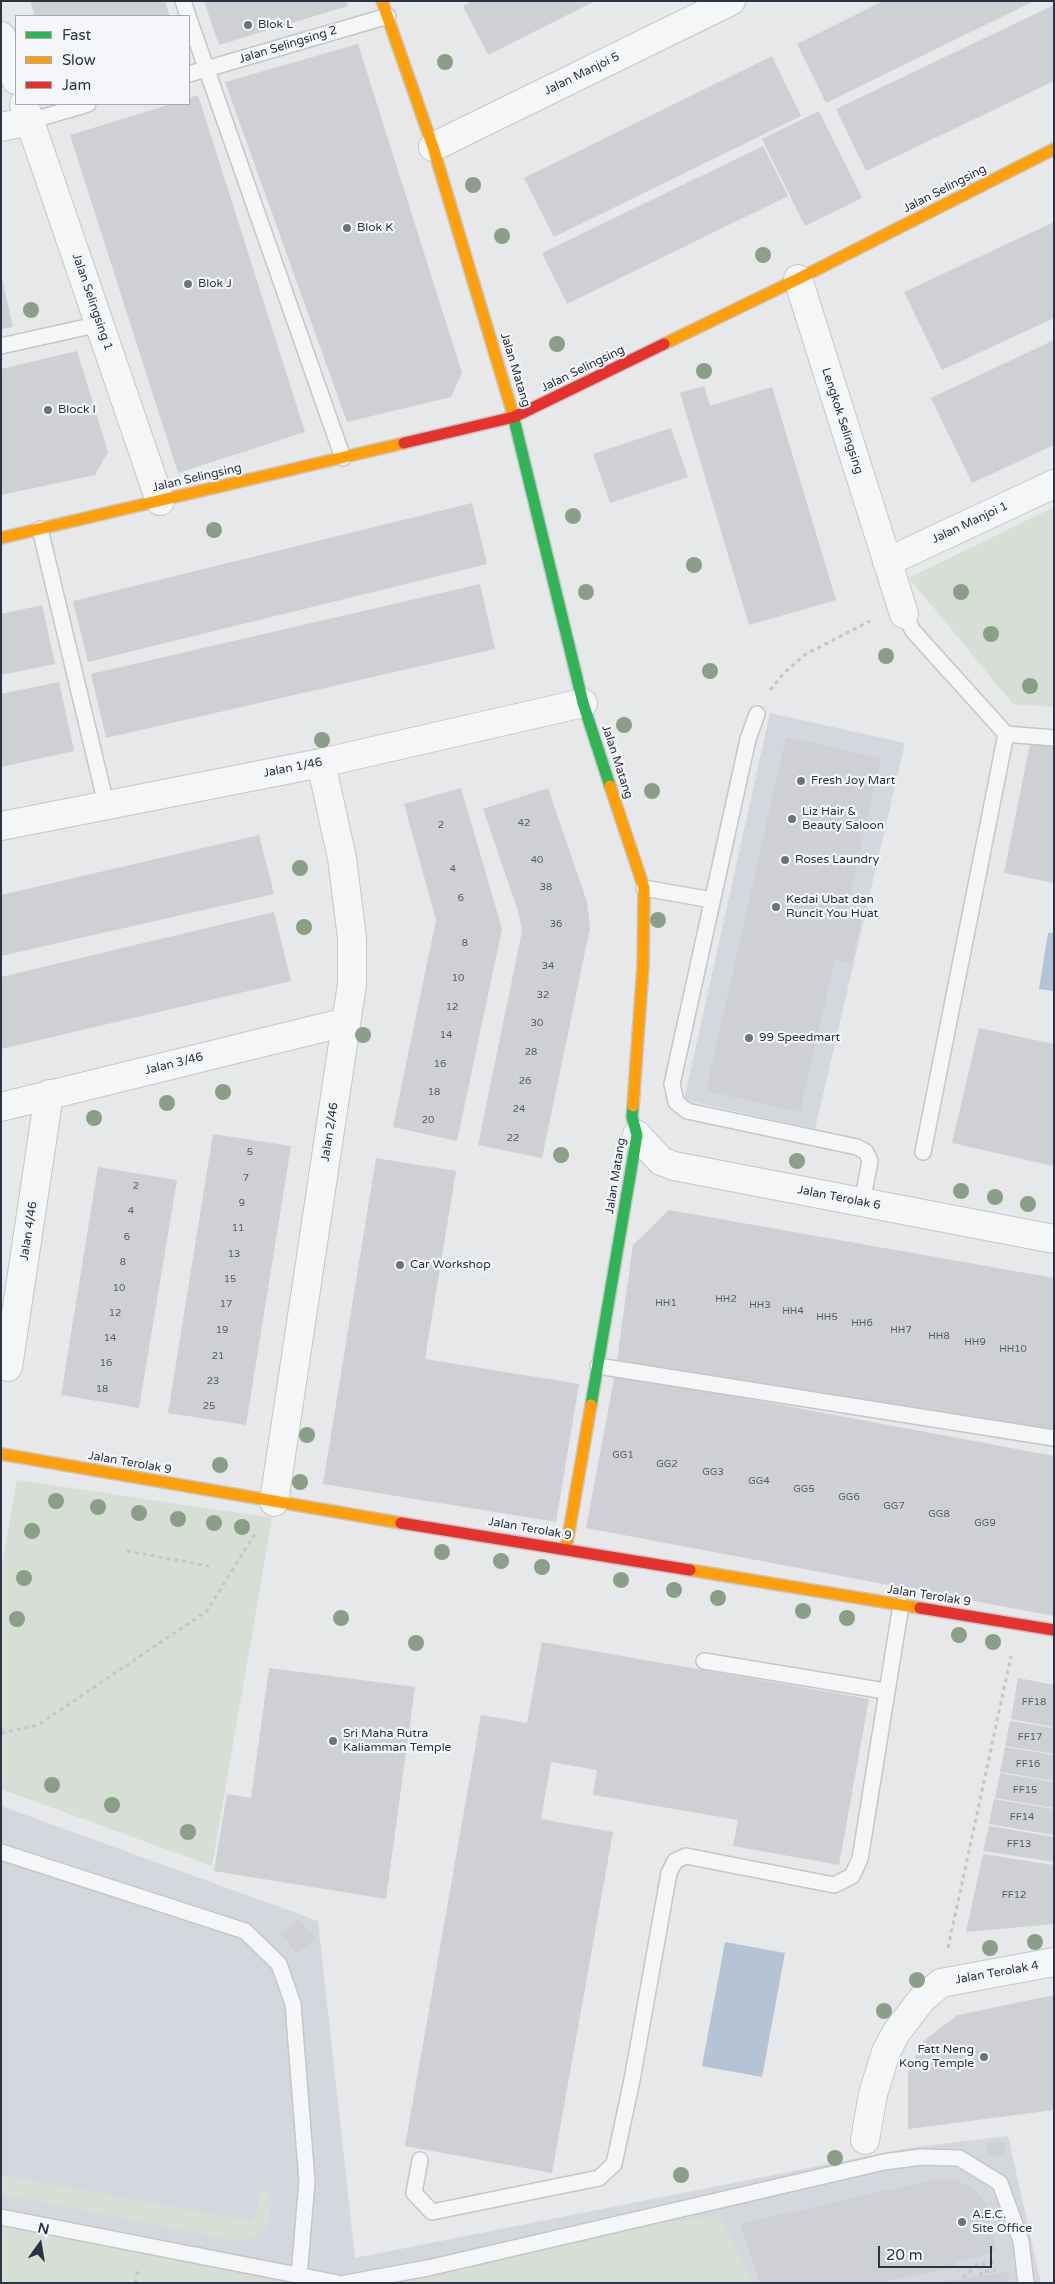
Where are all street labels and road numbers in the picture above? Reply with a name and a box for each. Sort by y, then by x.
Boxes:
street label: Jalan Selingsing 2 [237,23,339,67]
street label: Jalan Manjoi 5 [542,50,622,98]
street label: Jalan Selingsing [901,162,989,216]
street label: Jalan Selingsing 1 [69,252,115,352]
street label: Jalan Matang [497,331,533,409]
street label: Jalan Selingsing [539,343,627,395]
street label: Lengkok Selingsing [818,366,866,476]
street label: Jalan Selingsing [151,461,243,495]
street label: Jalan Manjoi 1 [930,499,1010,547]
street label: Jalan Matang [598,723,636,801]
street label: Jalan 1/46 [262,755,324,781]
street label: Jalan 3/46 [143,1050,205,1078]
street label: Jalan 2/46 [318,1101,342,1163]
street label: Jalan Matang [603,1137,629,1215]
street label: Jalan Terolak 6 [796,1183,882,1213]
street label: Jalan 4/46 [17,1200,41,1262]
street label: Jalan Terolak 9 [87,1449,173,1477]
street label: Jalan Terolak 9 [487,1515,573,1543]
street label: Jalan Terolak 9 [886,1582,972,1610]
street label: Jalan Terolak 4 [954,1959,1040,1987]

